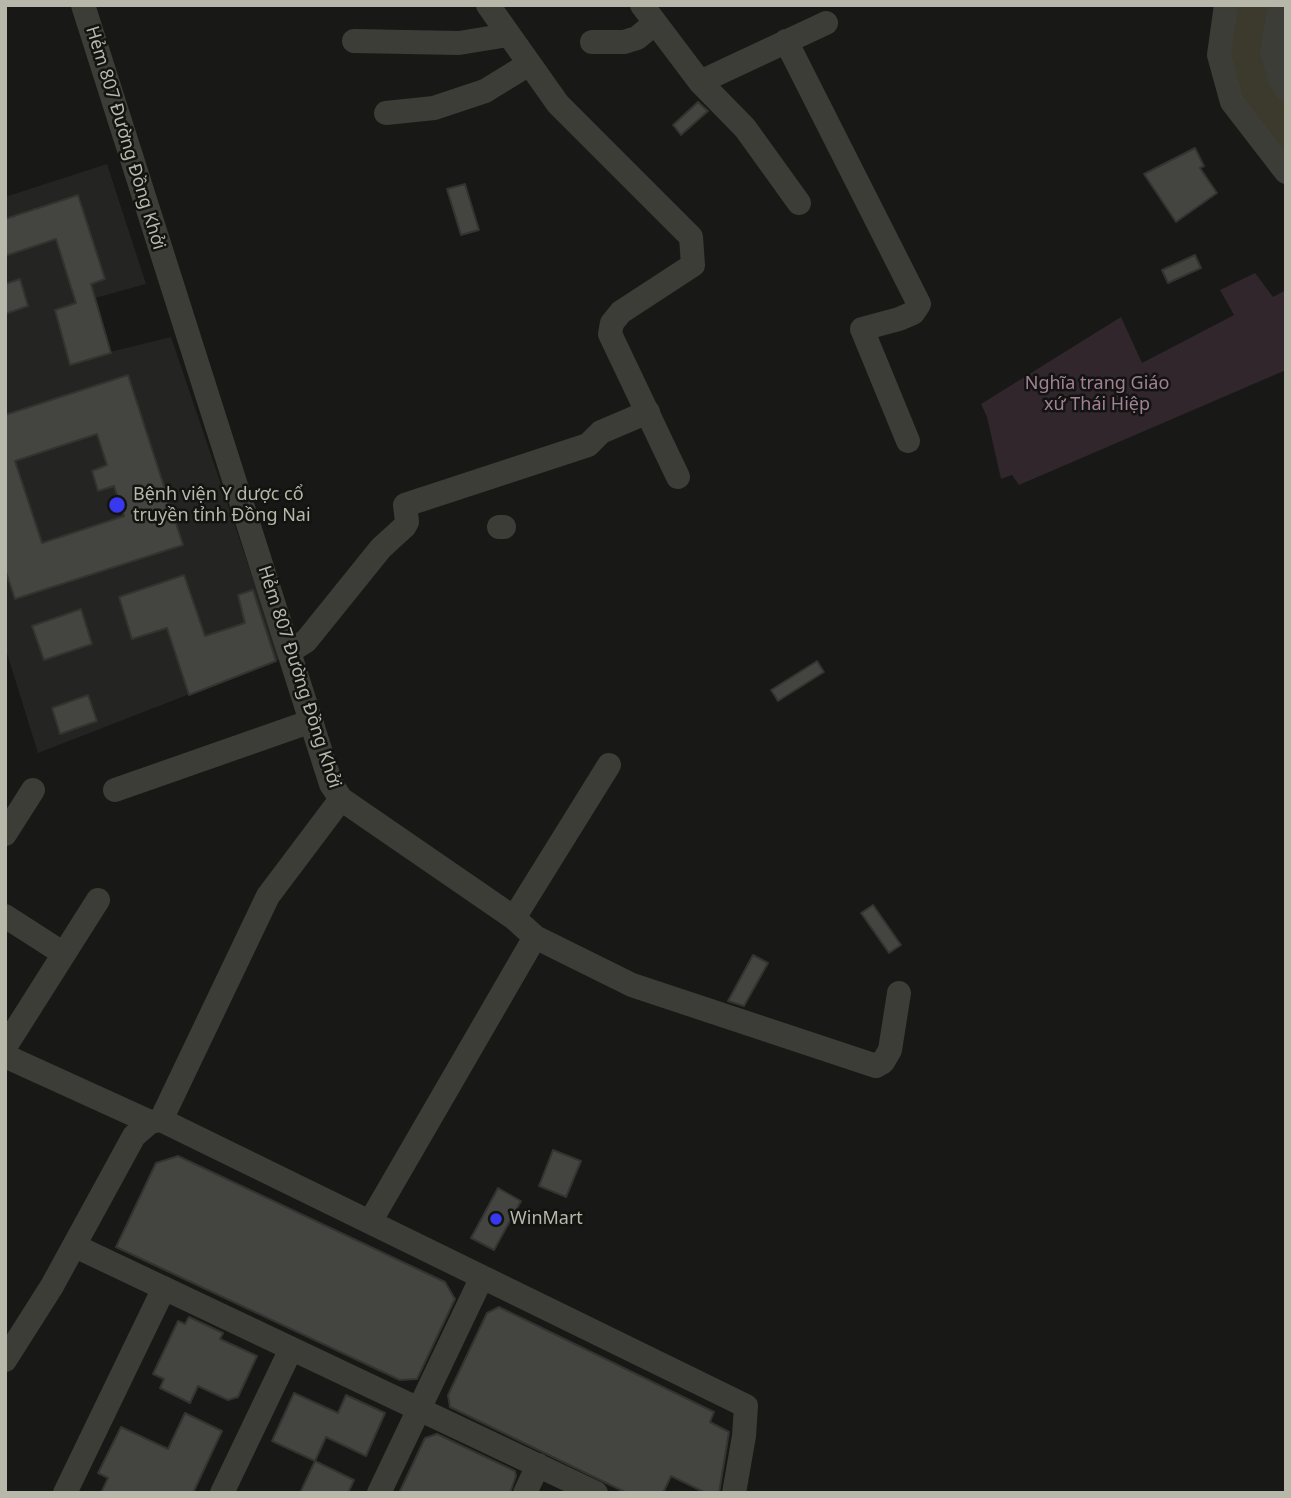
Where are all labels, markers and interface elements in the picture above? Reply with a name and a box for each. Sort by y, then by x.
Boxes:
street label: Hẻm 807 Đường Đồng Khởi [81,24,169,252]
park label: Nghĩa trang Giáo xứ Thái Hiệp [1025,373,1169,416]
place label: Bệnh viện Y dược cổ truyền tỉnh Đồng Nai [133,484,311,526]
marker: Bệnh viện Y dược cổ truyền tỉnh Đồng Nai [107,495,127,515]
street label: Hẻm 807 Đường Đồng Khởi [253,563,345,791]
place label: WinMart [510,1208,583,1230]
marker: WinMart [488,1211,504,1227]

